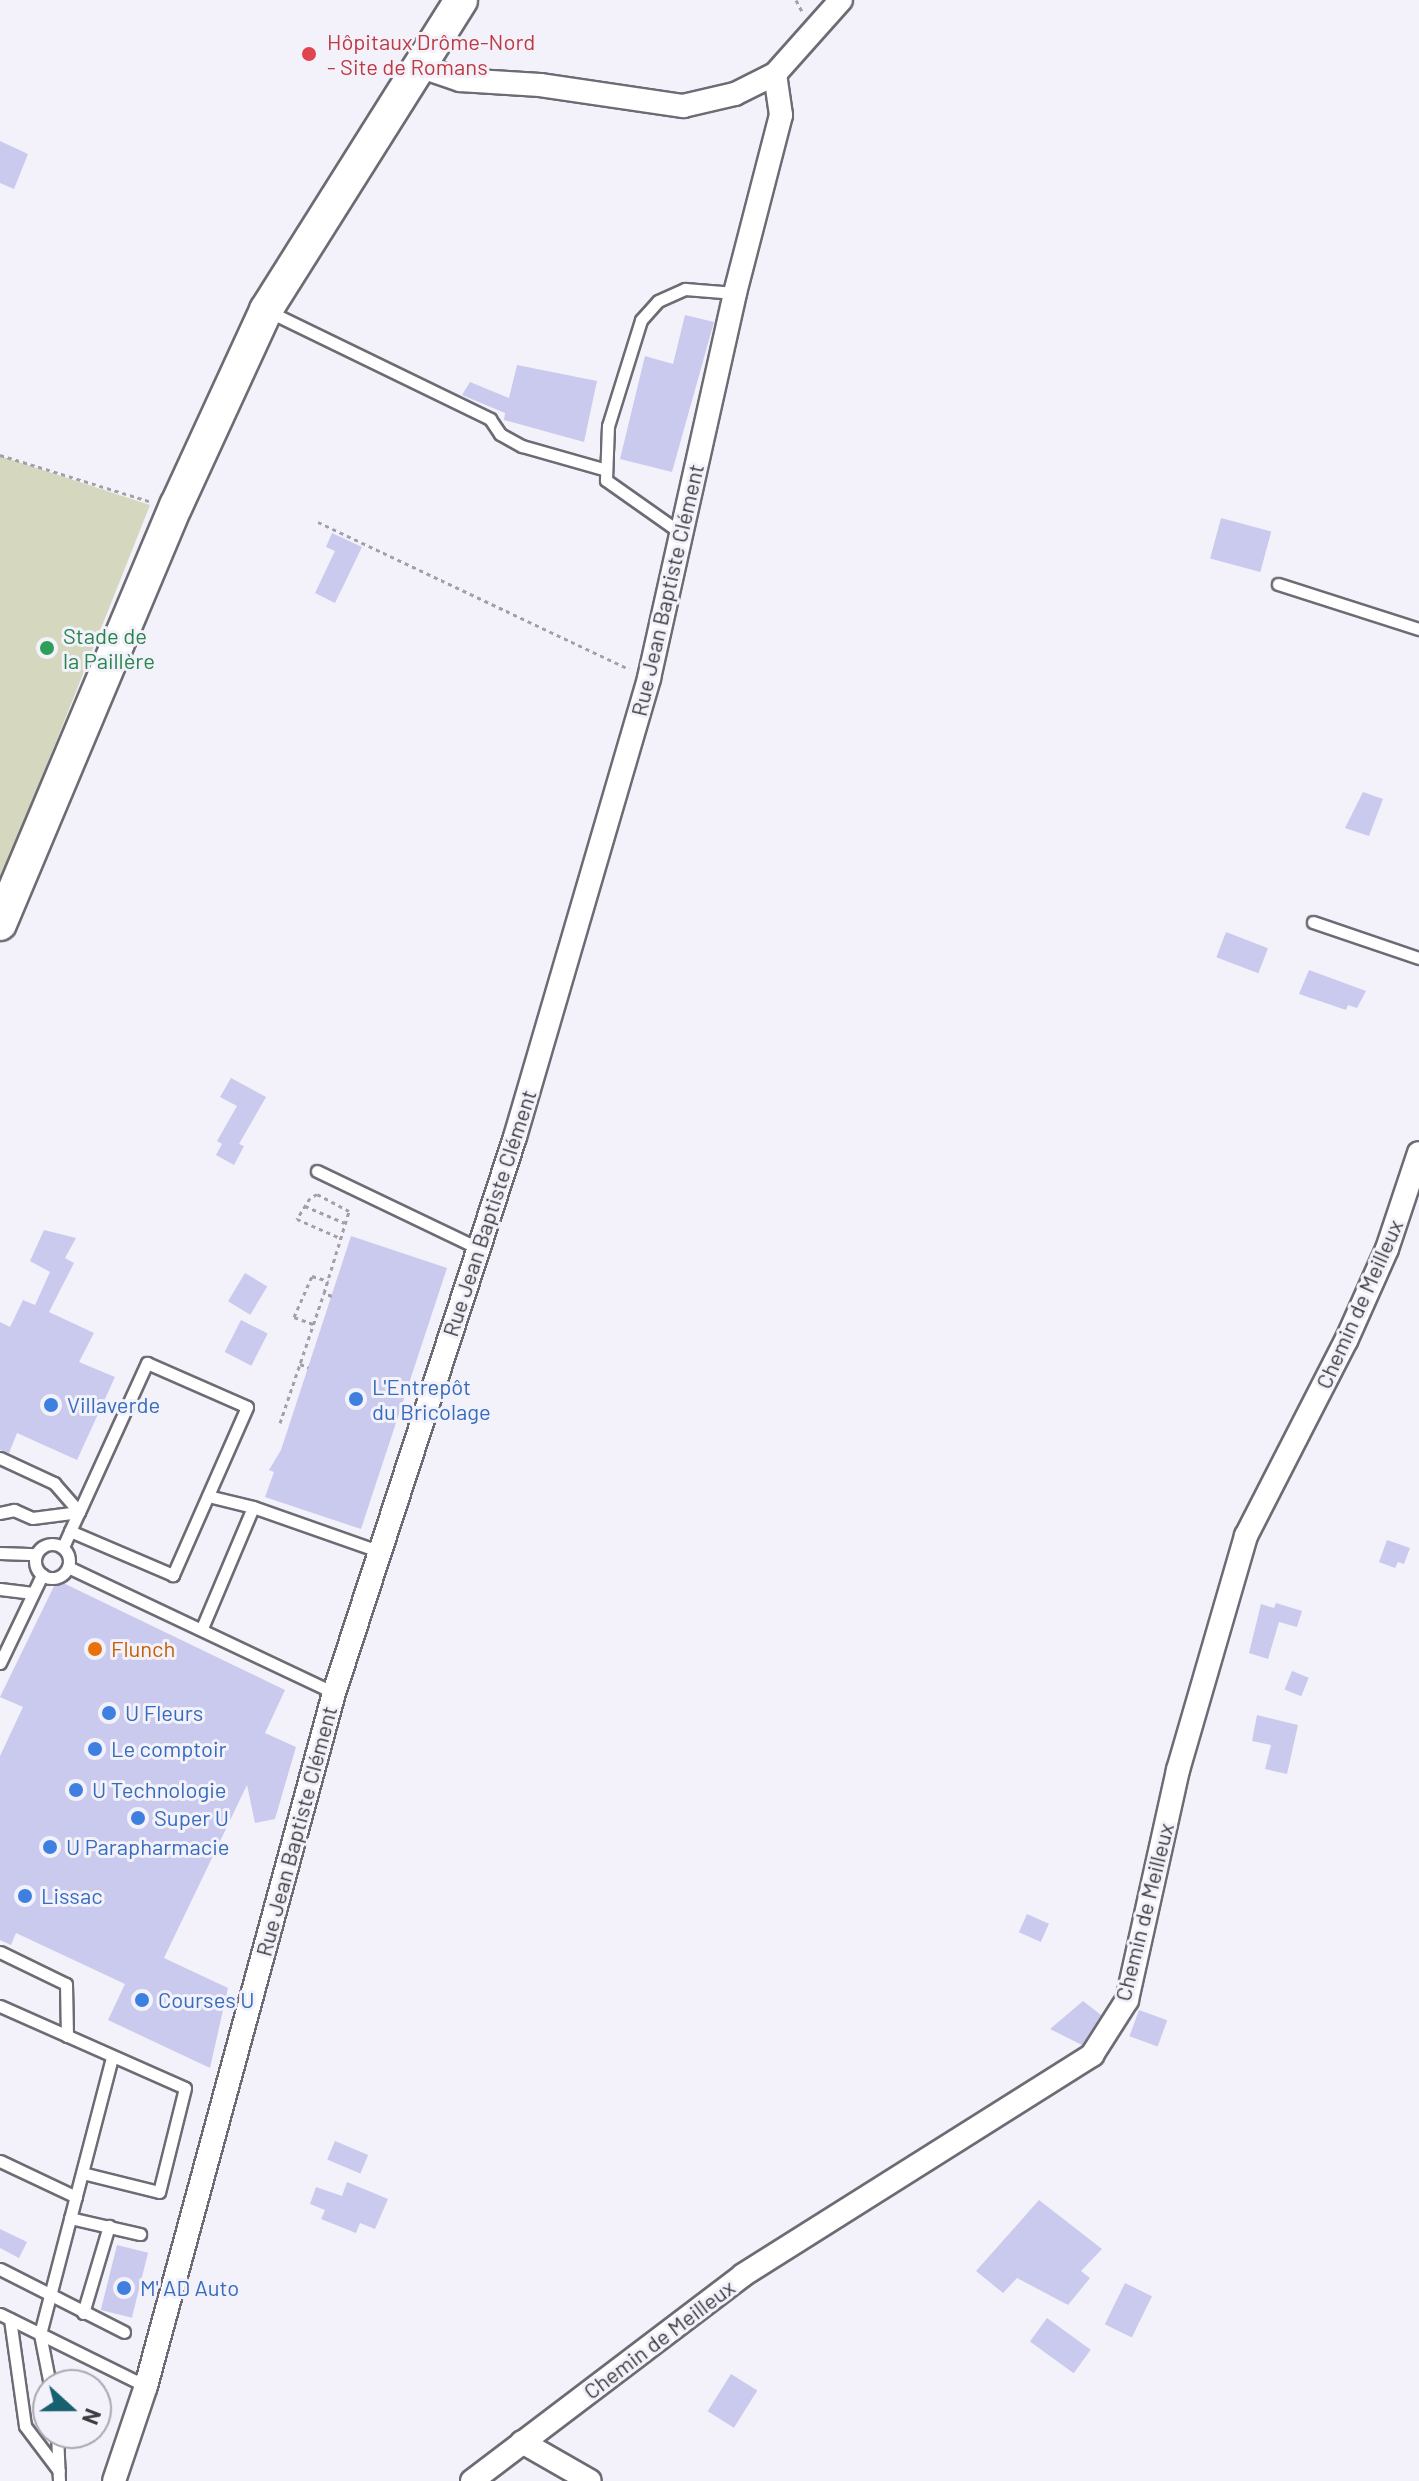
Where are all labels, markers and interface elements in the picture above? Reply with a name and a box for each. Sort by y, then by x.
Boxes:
place label: Hôpitaux Drôme-Nord - Site de Romans [327,28,535,80]
marker: Hôpitaux Drôme-Nord - Site de Romans [298,43,320,65]
street label: Rue Jean Baptiste Clément [625,461,709,719]
place label: Stade de la Paillère [63,622,155,674]
marker: Stade de la Paillère [38,639,56,657]
street label: Rue Jean Baptiste Clément [437,1086,541,1340]
street label: Chemin de Meilleux [1310,1215,1408,1393]
place label: L'Entrepôt du Bricolage [372,1373,491,1424]
marker: L'Entrepôt du Bricolage [347,1390,365,1408]
place label: Villaverde [67,1392,160,1418]
marker: Villaverde [42,1396,60,1414]
place label: Flunch [111,1636,175,1662]
marker: Flunch [86,1640,104,1658]
place label: U Fleurs [125,1700,203,1726]
street label: Rue Jean Baptiste Clément [250,1703,342,1959]
marker: U Fleurs [100,1704,118,1722]
place label: Le comptoir [111,1736,227,1762]
marker: Le comptoir [86,1740,104,1758]
place label: U Technologie [92,1777,227,1803]
marker: U Technologie [67,1781,85,1799]
place label: Super U [154,1805,229,1831]
marker: Super U [129,1809,147,1827]
street label: Chemin de Meilleux [1109,1820,1179,2004]
place label: U Parapharmacie [66,1834,230,1860]
marker: U Parapharmacie [41,1838,59,1856]
place label: Lissac [41,1883,103,1909]
marker: Lissac [16,1887,34,1905]
place label: Courses U [158,1987,254,2013]
marker: Courses U [133,1991,151,2009]
street label: Chemin de Meilleux [578,2274,740,2404]
place label: M' AD Auto [140,2275,239,2301]
marker: M' AD Auto [115,2279,133,2297]
north arrow [32,2369,112,2449]
text: N [78,2405,107,2428]

